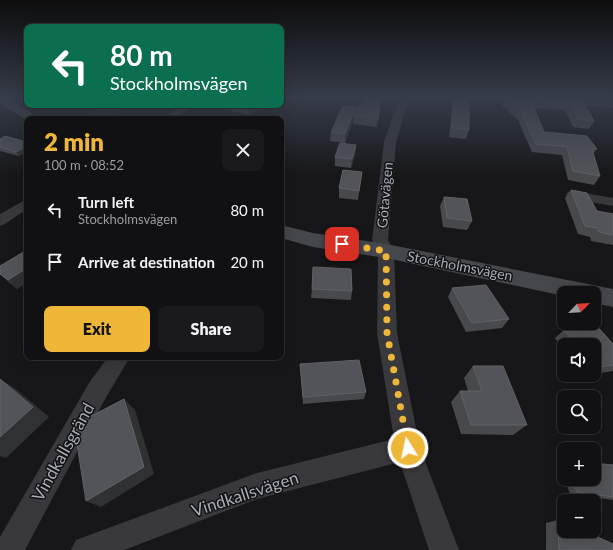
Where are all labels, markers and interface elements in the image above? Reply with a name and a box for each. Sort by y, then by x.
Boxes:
text: 80 m [110,38,173,72]
icon: left [44,40,96,92]
text: Stockholmsvägen [110,72,247,94]
text: 2 min [44,127,104,156]
button: close [222,129,264,171]
text: 100 m · 08:52 [44,157,124,173]
street label: Götavägen [373,161,396,229]
text: Turn left [78,193,134,211]
icon: left [44,199,66,221]
text: 80 m [230,201,264,219]
text: Stockholmsvägen [78,211,177,227]
pin [325,227,359,261]
icon: arrive [331,233,353,255]
street label: Stockholmsvägen [406,247,514,284]
icon: arrive [44,251,66,273]
text: Arrive at destination [78,253,215,271]
text: 20 m [230,253,264,271]
north arrow [557,286,601,330]
map controls [557,286,601,538]
button: Exit [44,306,150,352]
button: Share [158,306,264,352]
button: sound [557,338,601,382]
button: search [557,390,601,434]
street label: Vindkallsgränd [27,399,98,505]
position arrow [387,427,429,469]
button: + [557,442,601,486]
street label: Vindkallsvägen [189,466,301,521]
button: − [557,494,601,538]

